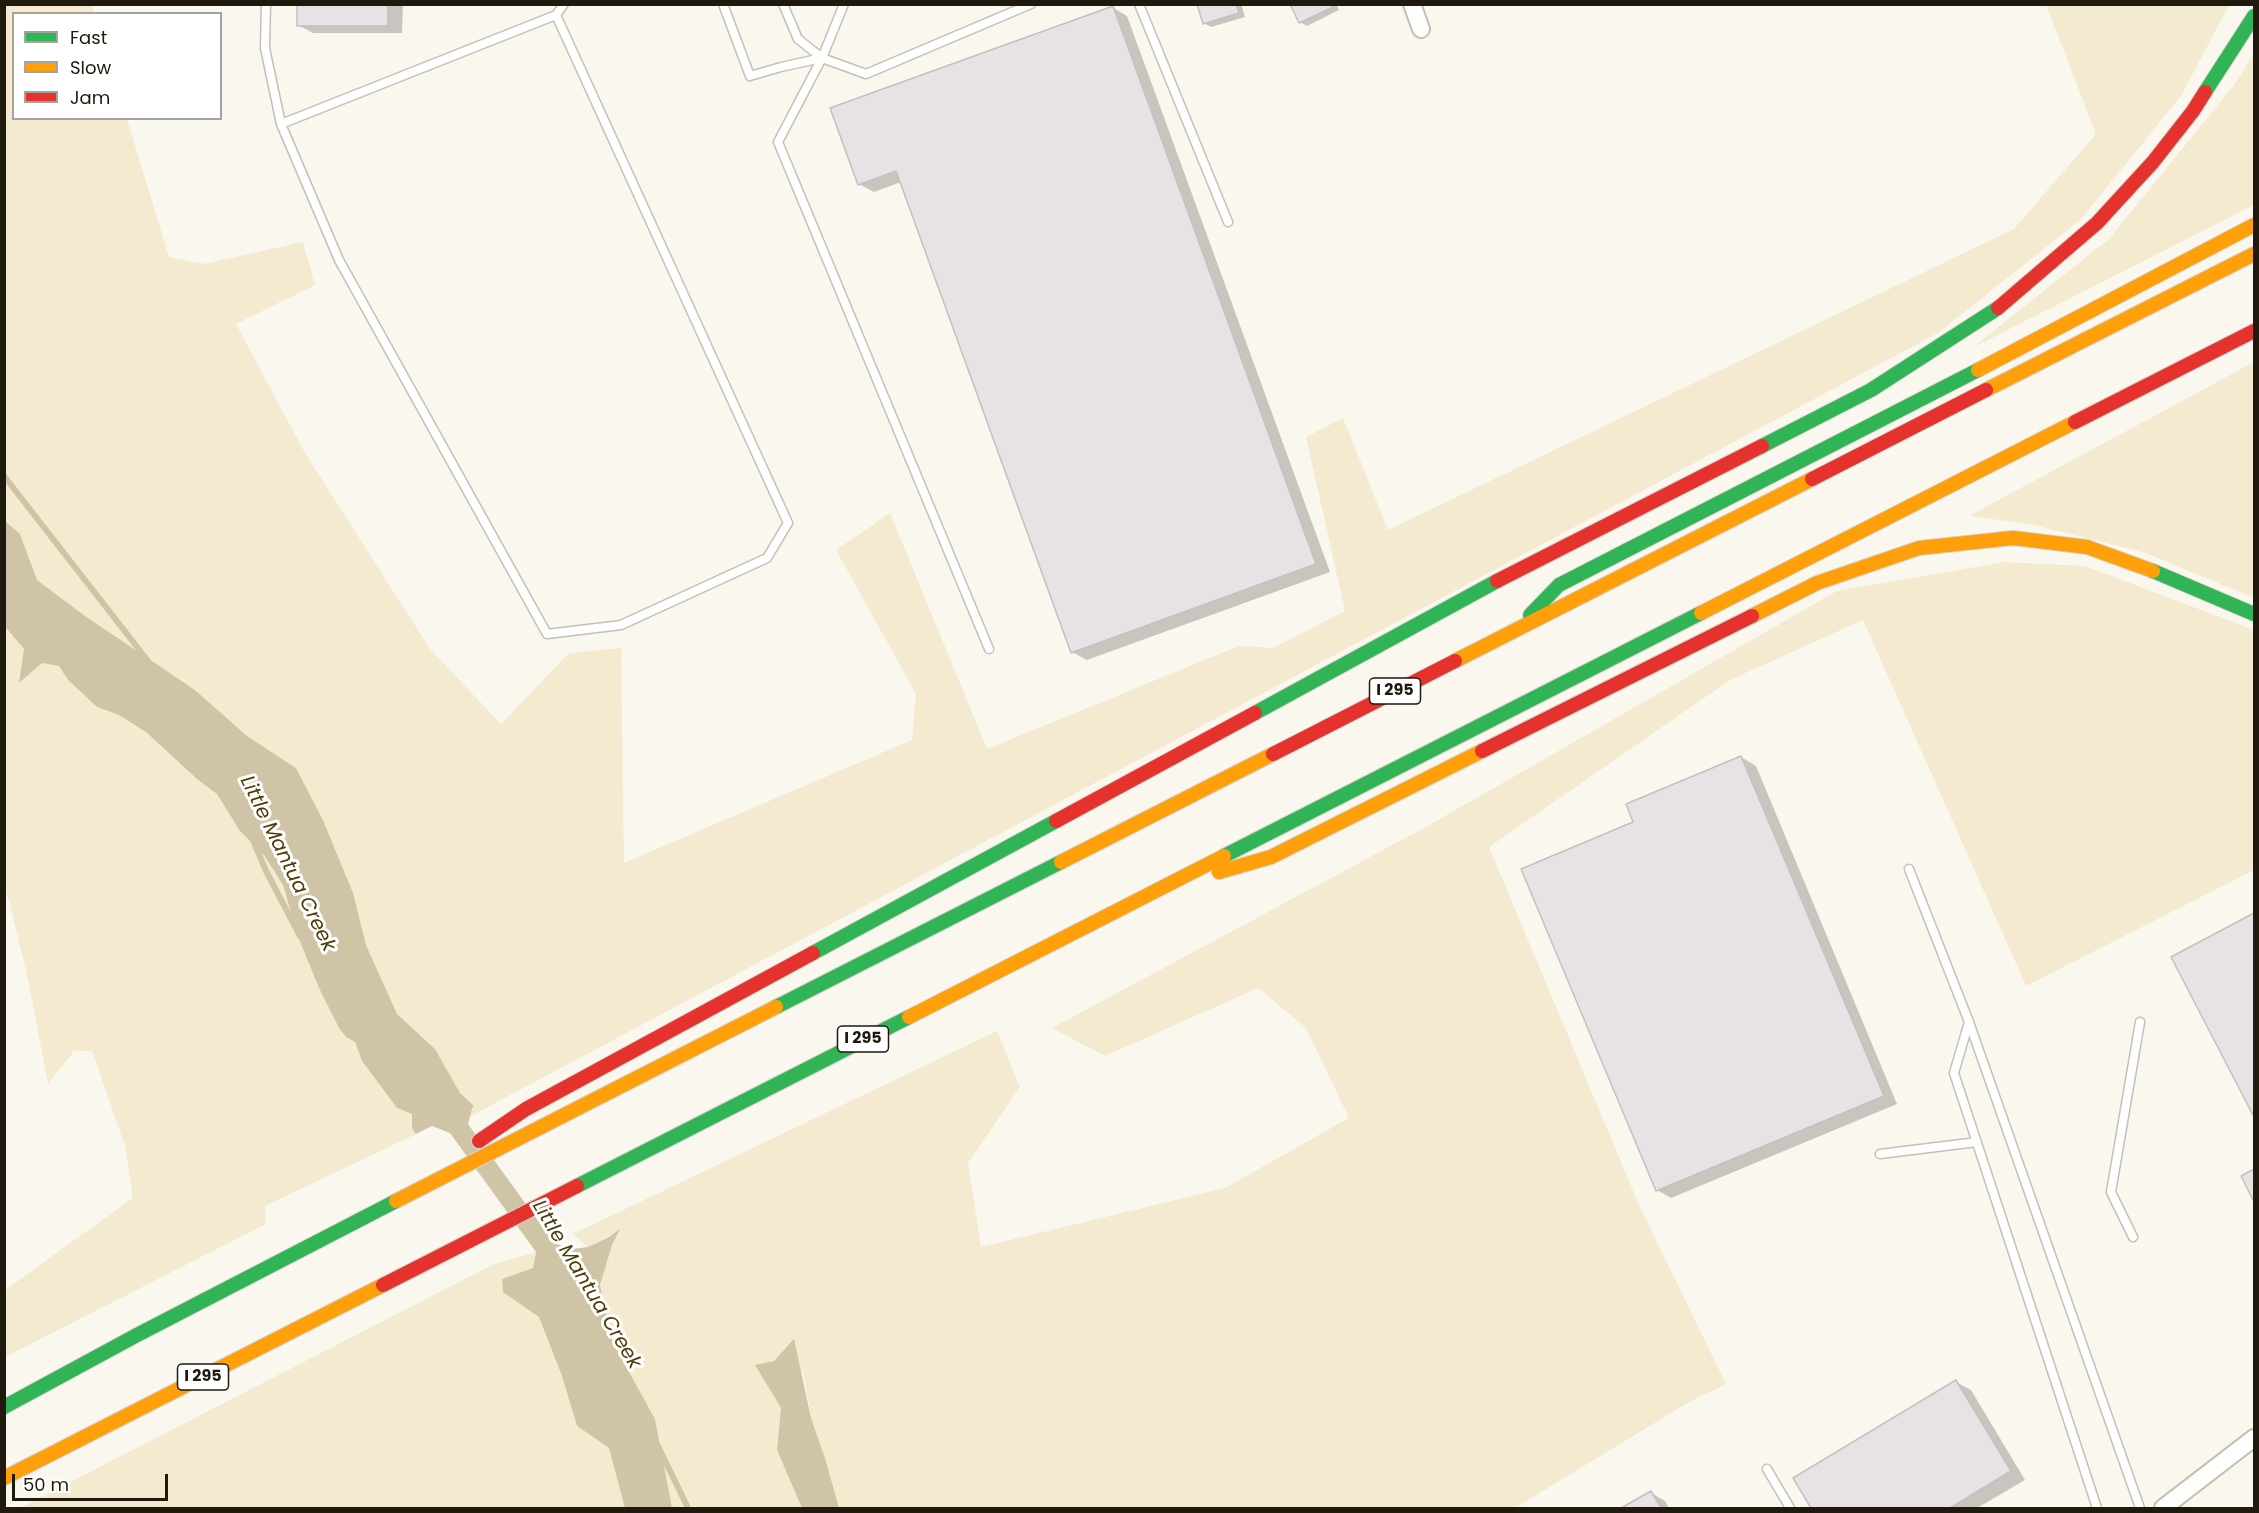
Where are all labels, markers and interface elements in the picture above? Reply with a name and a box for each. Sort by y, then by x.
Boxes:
legend [12,12,222,120]
text: Fast [70,25,107,50]
text: Slow [70,55,111,80]
text: Jam [70,85,110,110]
road number: I 295 [1370,678,1420,704]
water label: Little Mantua Creek [234,772,340,956]
road number: I 295 [838,1026,888,1052]
water label: Little Mantua Creek [526,1196,646,1374]
road number: I 295 [178,1364,228,1390]
scale bar [15,1462,171,1500]
text: 50 m [23,1472,69,1497]

